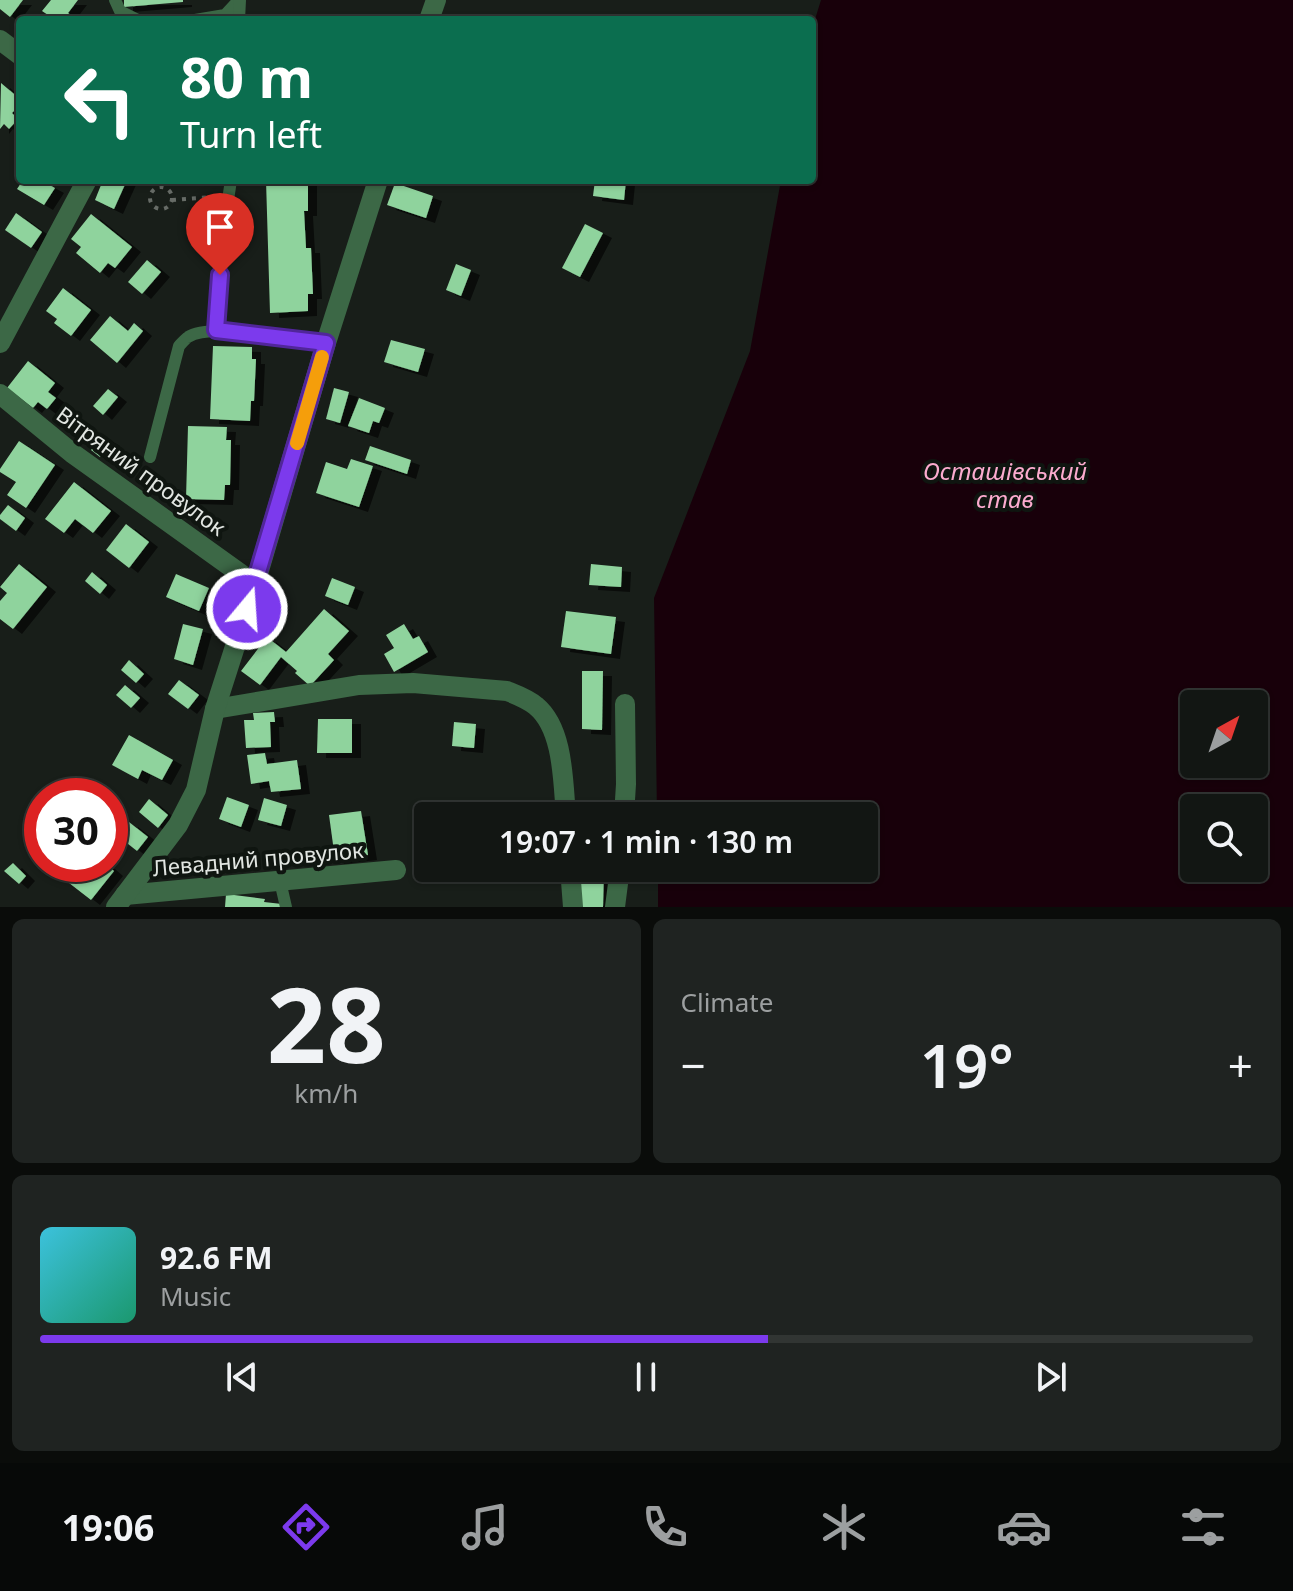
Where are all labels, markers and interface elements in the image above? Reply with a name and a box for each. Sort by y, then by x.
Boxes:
text: 80 m [180,38,313,114]
icon: left [48,48,152,152]
text: Turn left [180,110,322,159]
pin [186,193,254,275]
icon: arrive [198,205,242,249]
street label: Вітряний провулок [51,399,233,542]
water label: Осташівський став [923,454,1087,515]
position arrow [205,567,289,651]
north arrow [1180,690,1268,778]
map controls [1180,690,1268,882]
speed limit sign: 30 [24,778,128,882]
button: search [1180,794,1268,882]
text: 19:07 · 1 min · 130 m [499,821,793,862]
street label: Левадний провулок [151,834,365,882]
text: 28 [267,952,386,1093]
text: Climate [681,984,773,1020]
text: 19° [920,1024,1014,1106]
text: − [681,1035,706,1095]
text: + [1228,1035,1253,1095]
text: km/h [294,1075,358,1111]
text: 92.6 FM [160,1237,272,1278]
text: Music [160,1278,231,1314]
icon: previous [220,1355,264,1399]
icon: pause [624,1355,668,1399]
icon: next [1029,1355,1073,1399]
icon: directions [278,1499,334,1555]
icon: music [457,1499,513,1555]
icon: phone [637,1499,693,1555]
icon: climate [816,1499,872,1555]
icon: car [996,1499,1052,1555]
icon: filters [1175,1499,1231,1555]
text: 19:06 [62,1503,154,1552]

